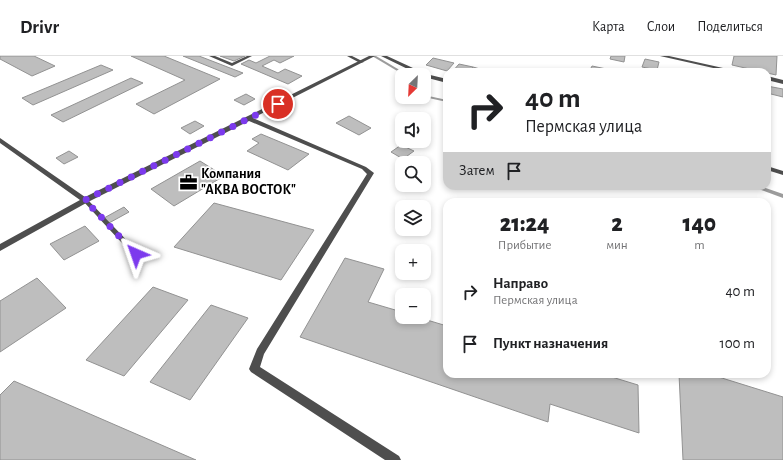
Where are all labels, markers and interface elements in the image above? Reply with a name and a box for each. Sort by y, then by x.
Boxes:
text: Drivr [20,18,59,37]
text: Карта [592,20,625,34]
text: Слои [647,20,675,34]
text: Поделиться [697,20,763,34]
north arrow [395,68,431,104]
map controls [395,68,431,324]
icon: right [459,84,511,136]
text: 40 m [525,85,581,113]
pin [261,87,295,121]
icon: arrive [267,93,289,115]
button: sound [395,112,431,148]
text: Пермская улица [525,118,642,136]
button: search [395,156,431,192]
icon: arrive [503,160,525,182]
text: Затем [459,163,495,178]
place label: Компания "АКВА ВОСТОК" [201,167,296,197]
office icon: Компания "АКВА ВОСТОК" [178,172,198,192]
button: layers [395,200,431,236]
text: 21:24 [500,212,549,236]
text: 2 [611,212,623,236]
text: 140 [683,212,716,236]
position arrow [115,233,157,275]
text: Прибытие [498,239,551,252]
text: мин [606,239,628,252]
text: m [694,239,705,252]
button: + [395,244,431,280]
text: Направо [493,276,548,291]
icon: right [459,281,481,303]
text: 40 m [725,284,755,299]
button: − [395,288,431,324]
text: Пермская улица [493,294,578,307]
icon: arrive [459,333,481,355]
text: Пункт назначения [493,336,608,351]
text: 100 m [720,336,755,351]

